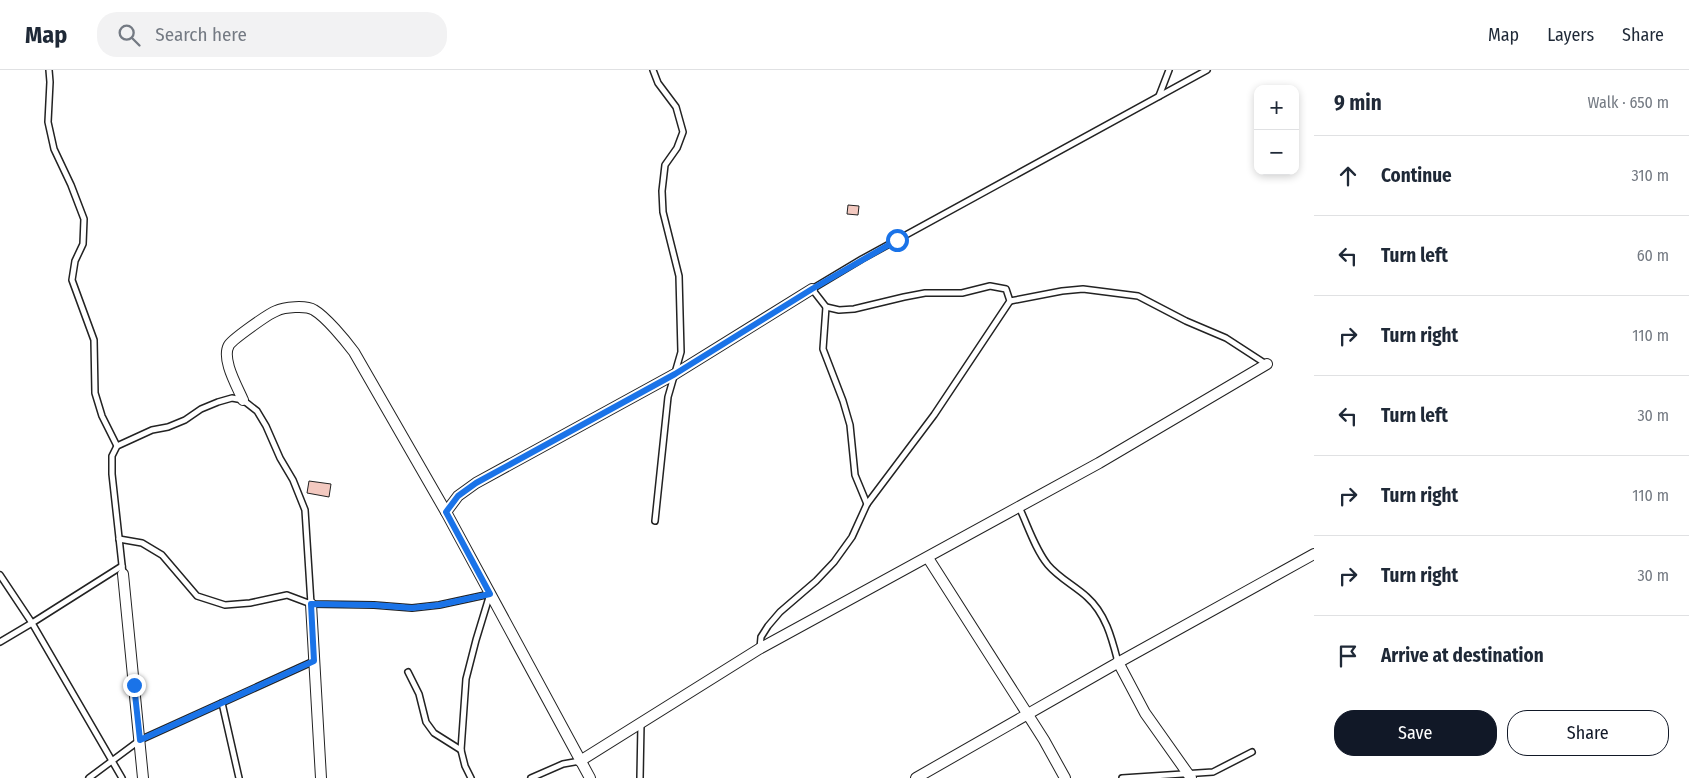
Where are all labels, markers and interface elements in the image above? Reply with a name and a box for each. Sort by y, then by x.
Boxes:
search box [97,12,447,57]
text: Map [25,21,67,49]
icon: search [115,21,143,49]
text: Search here [155,23,247,46]
text: Map [1488,24,1519,46]
text: Layers [1547,24,1594,46]
text: Share [1622,24,1664,46]
map controls [1254,85,1299,175]
button: + [1254,85,1299,130]
text: 9 min [1334,90,1382,116]
text: Walk · 650 m [1588,93,1669,112]
button: − [1254,130,1299,175]
icon: ahead [1334,162,1362,190]
text: Continue [1381,164,1452,187]
text: 310 m [1632,166,1669,185]
route start [886,229,909,252]
icon: left [1334,242,1362,270]
text: Turn left [1381,244,1448,267]
text: 60 m [1637,246,1669,265]
icon: right [1334,322,1362,350]
text: Turn right [1381,324,1458,347]
text: 110 m [1632,326,1669,345]
icon: left [1334,402,1362,430]
text: Turn left [1381,404,1448,427]
text: 30 m [1637,406,1669,425]
icon: right [1334,482,1362,510]
text: Turn right [1381,484,1458,507]
text: 110 m [1632,486,1669,505]
icon: right [1334,562,1362,590]
text: Turn right [1381,564,1458,587]
text: 30 m [1637,566,1669,585]
icon: arrive [1334,642,1362,670]
text: Arrive at destination [1381,644,1544,667]
route end [123,674,146,697]
button: Save [1334,710,1497,756]
button: Share [1507,710,1669,756]

